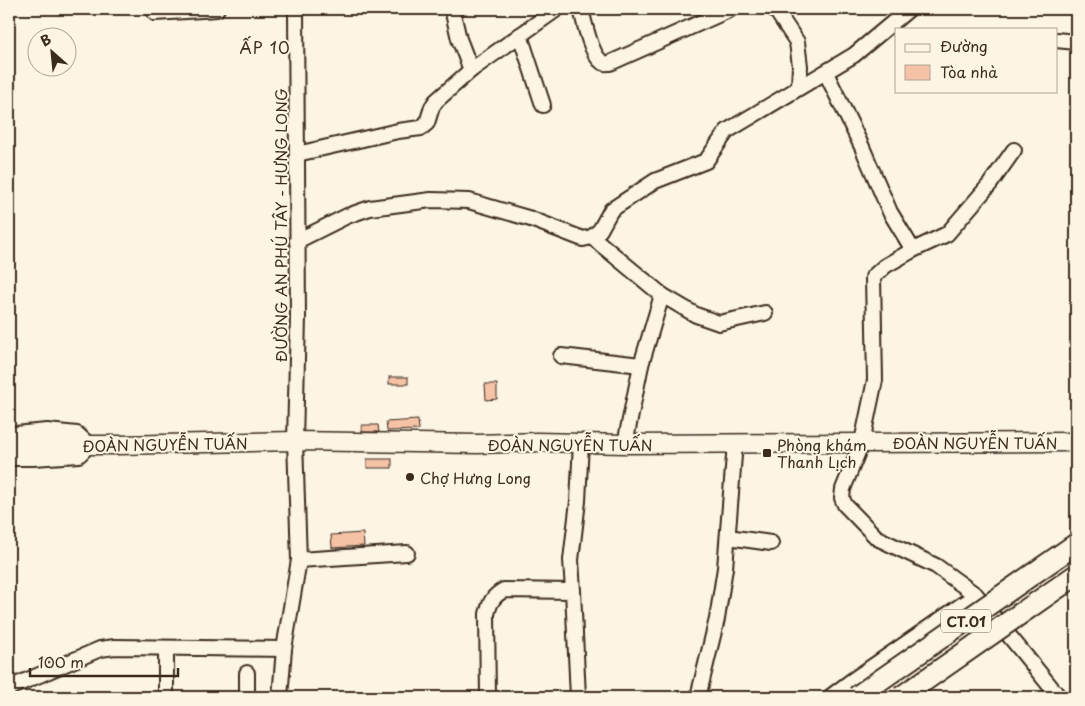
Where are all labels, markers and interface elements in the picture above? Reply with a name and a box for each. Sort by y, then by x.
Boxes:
north arrow [28,28,78,78]
text: B [37,28,55,52]
legend [895,28,1058,92]
text: Đường [940,34,988,57]
district label: ẤP 10 [239,35,291,59]
text: Tòa nhà [940,60,998,83]
street label: ĐƯỜNG AN PHÚ TÂY - HƯNG LONG [269,88,292,362]
street label: ĐOÀN NGUYỄN TUẤN [892,429,1058,454]
street label: ĐOÀN NGUYỄN TUẤN [82,430,248,457]
street label: ĐOÀN NGUYỄN TUẤN [487,431,653,456]
place label: Phòng khám Thanh Lịch [777,433,867,473]
marker: Phòng khám Thanh Lịch [761,447,773,459]
place label: Chợ Hưng Long [420,466,531,489]
marker: Chợ Hưng Long [404,471,416,483]
road number: CT.01 [941,610,991,632]
scale bar [30,646,178,678]
text: 100 m [38,650,84,673]

